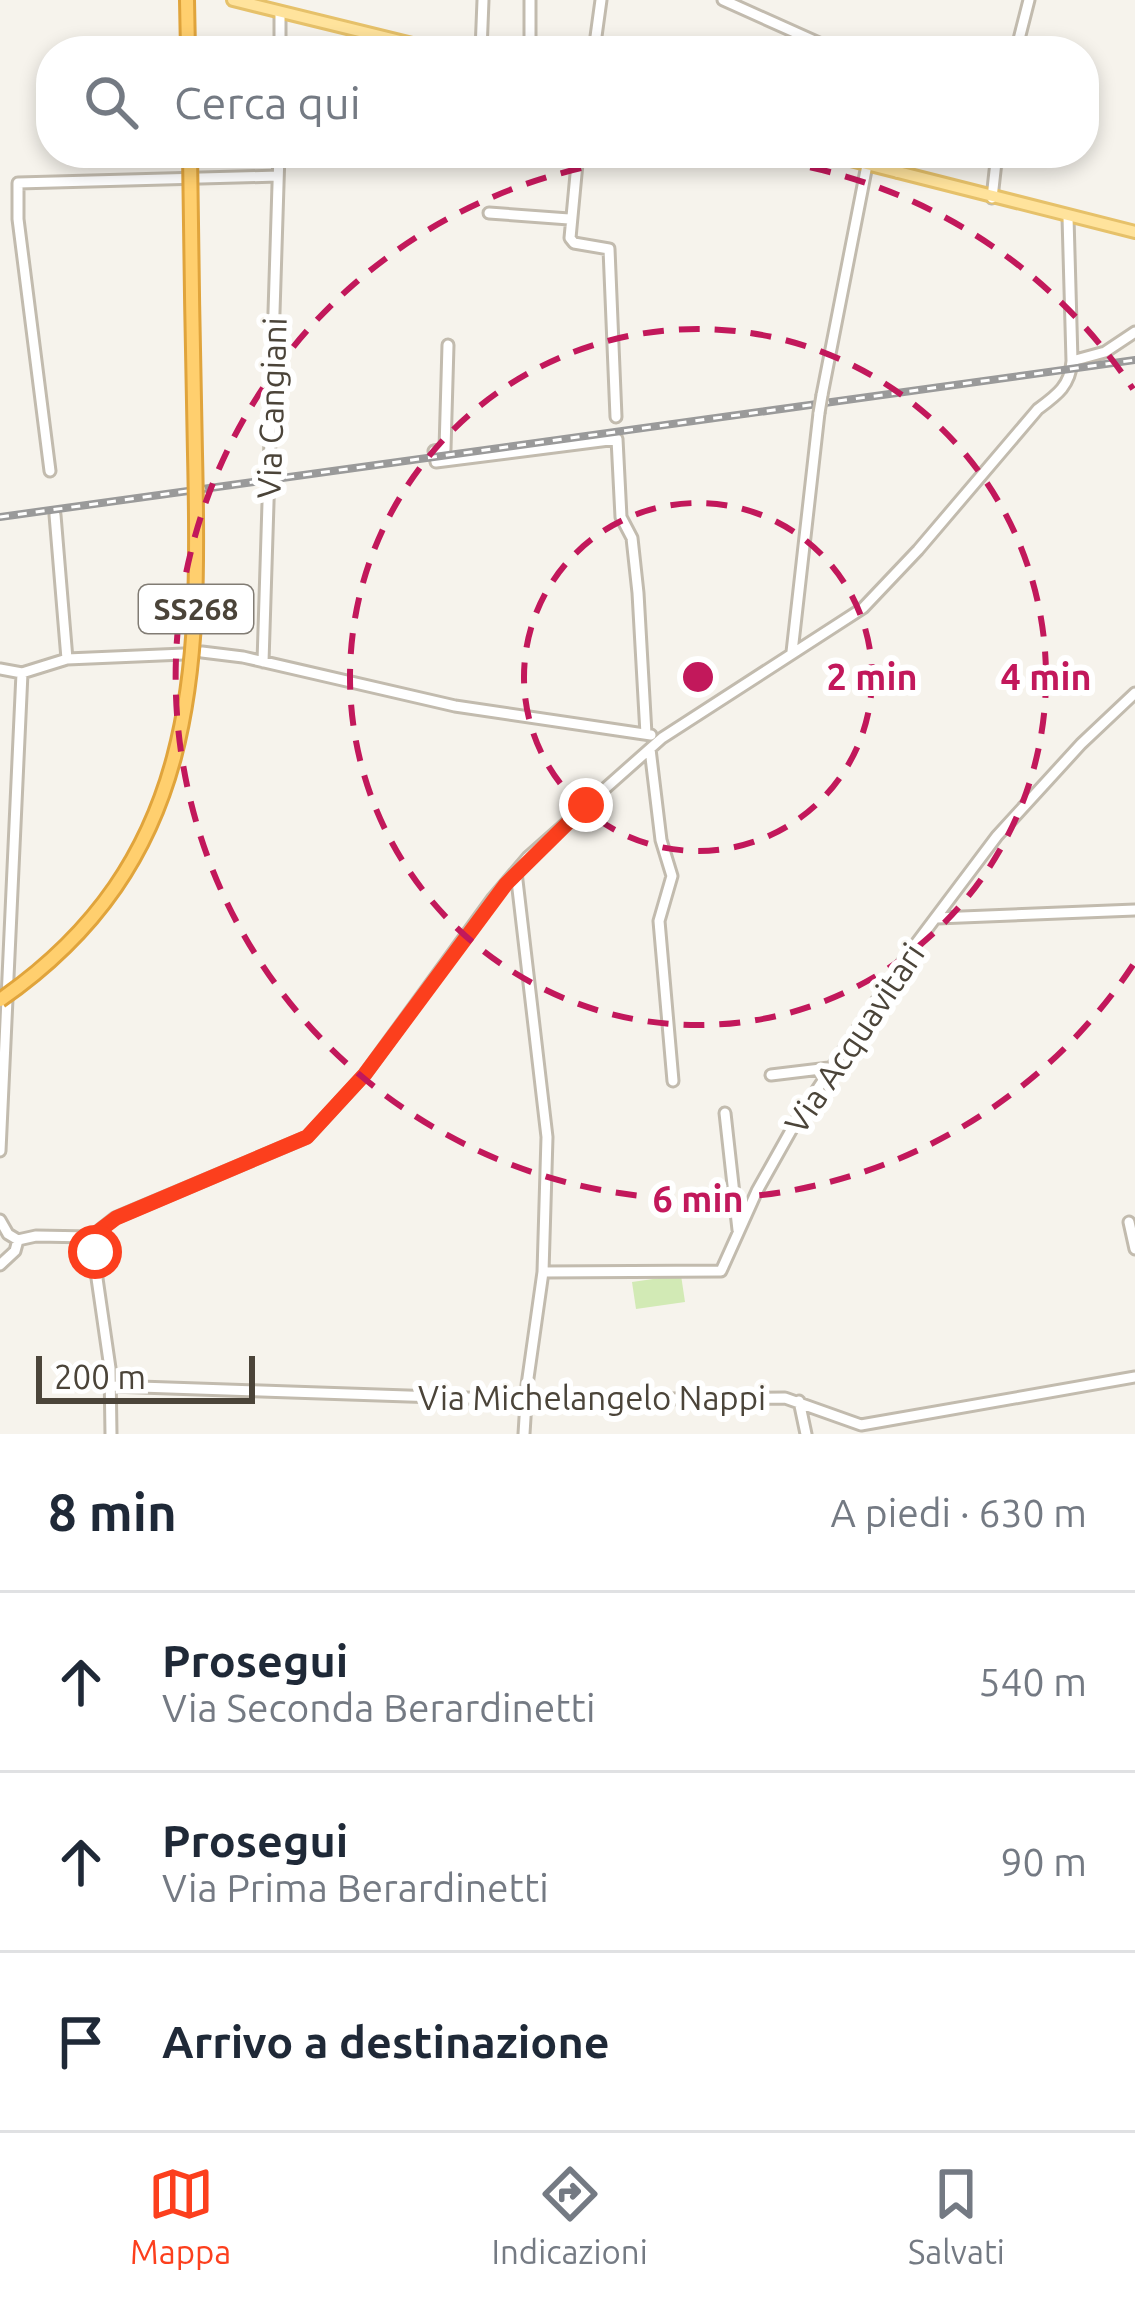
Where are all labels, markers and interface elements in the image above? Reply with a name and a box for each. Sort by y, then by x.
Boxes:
search box [36,36,1099,168]
icon: search [78,69,144,135]
text: Cerca qui [174,77,361,128]
street label: Via Cangiani [249,317,293,499]
road number: SS268 [139,585,253,633]
centre of rings [677,656,719,698]
text: 2 min [827,656,917,697]
text: 4 min [1001,656,1091,697]
route end [559,778,613,832]
street label: Via Acquavitari [777,936,931,1140]
text: 6 min [653,1178,743,1219]
route start [68,1225,122,1279]
scale bar [36,1350,255,1403]
text: 200 m [54,1358,146,1395]
street label: Via Michelangelo Nappi [418,1379,766,1416]
text: 8 min [48,1483,177,1541]
text: A piedi · 630 m [831,1491,1087,1534]
text: Prosegui [162,1635,348,1686]
icon: ahead [48,1649,114,1715]
text: 540 m [978,1660,1087,1703]
text: Via Seconda Berardinetti [162,1686,595,1729]
text: Prosegui [162,1815,348,1866]
icon: ahead [48,1829,114,1895]
text: 90 m [1000,1840,1087,1883]
text: Via Prima Berardinetti [162,1866,549,1909]
icon: arrive [48,2009,114,2075]
text: Arrivo a destinazione [162,2016,610,2067]
tab: Mappa [130,2161,231,2270]
tab: Indicazioni [492,2161,648,2270]
tab: Salvati [908,2161,1005,2270]

